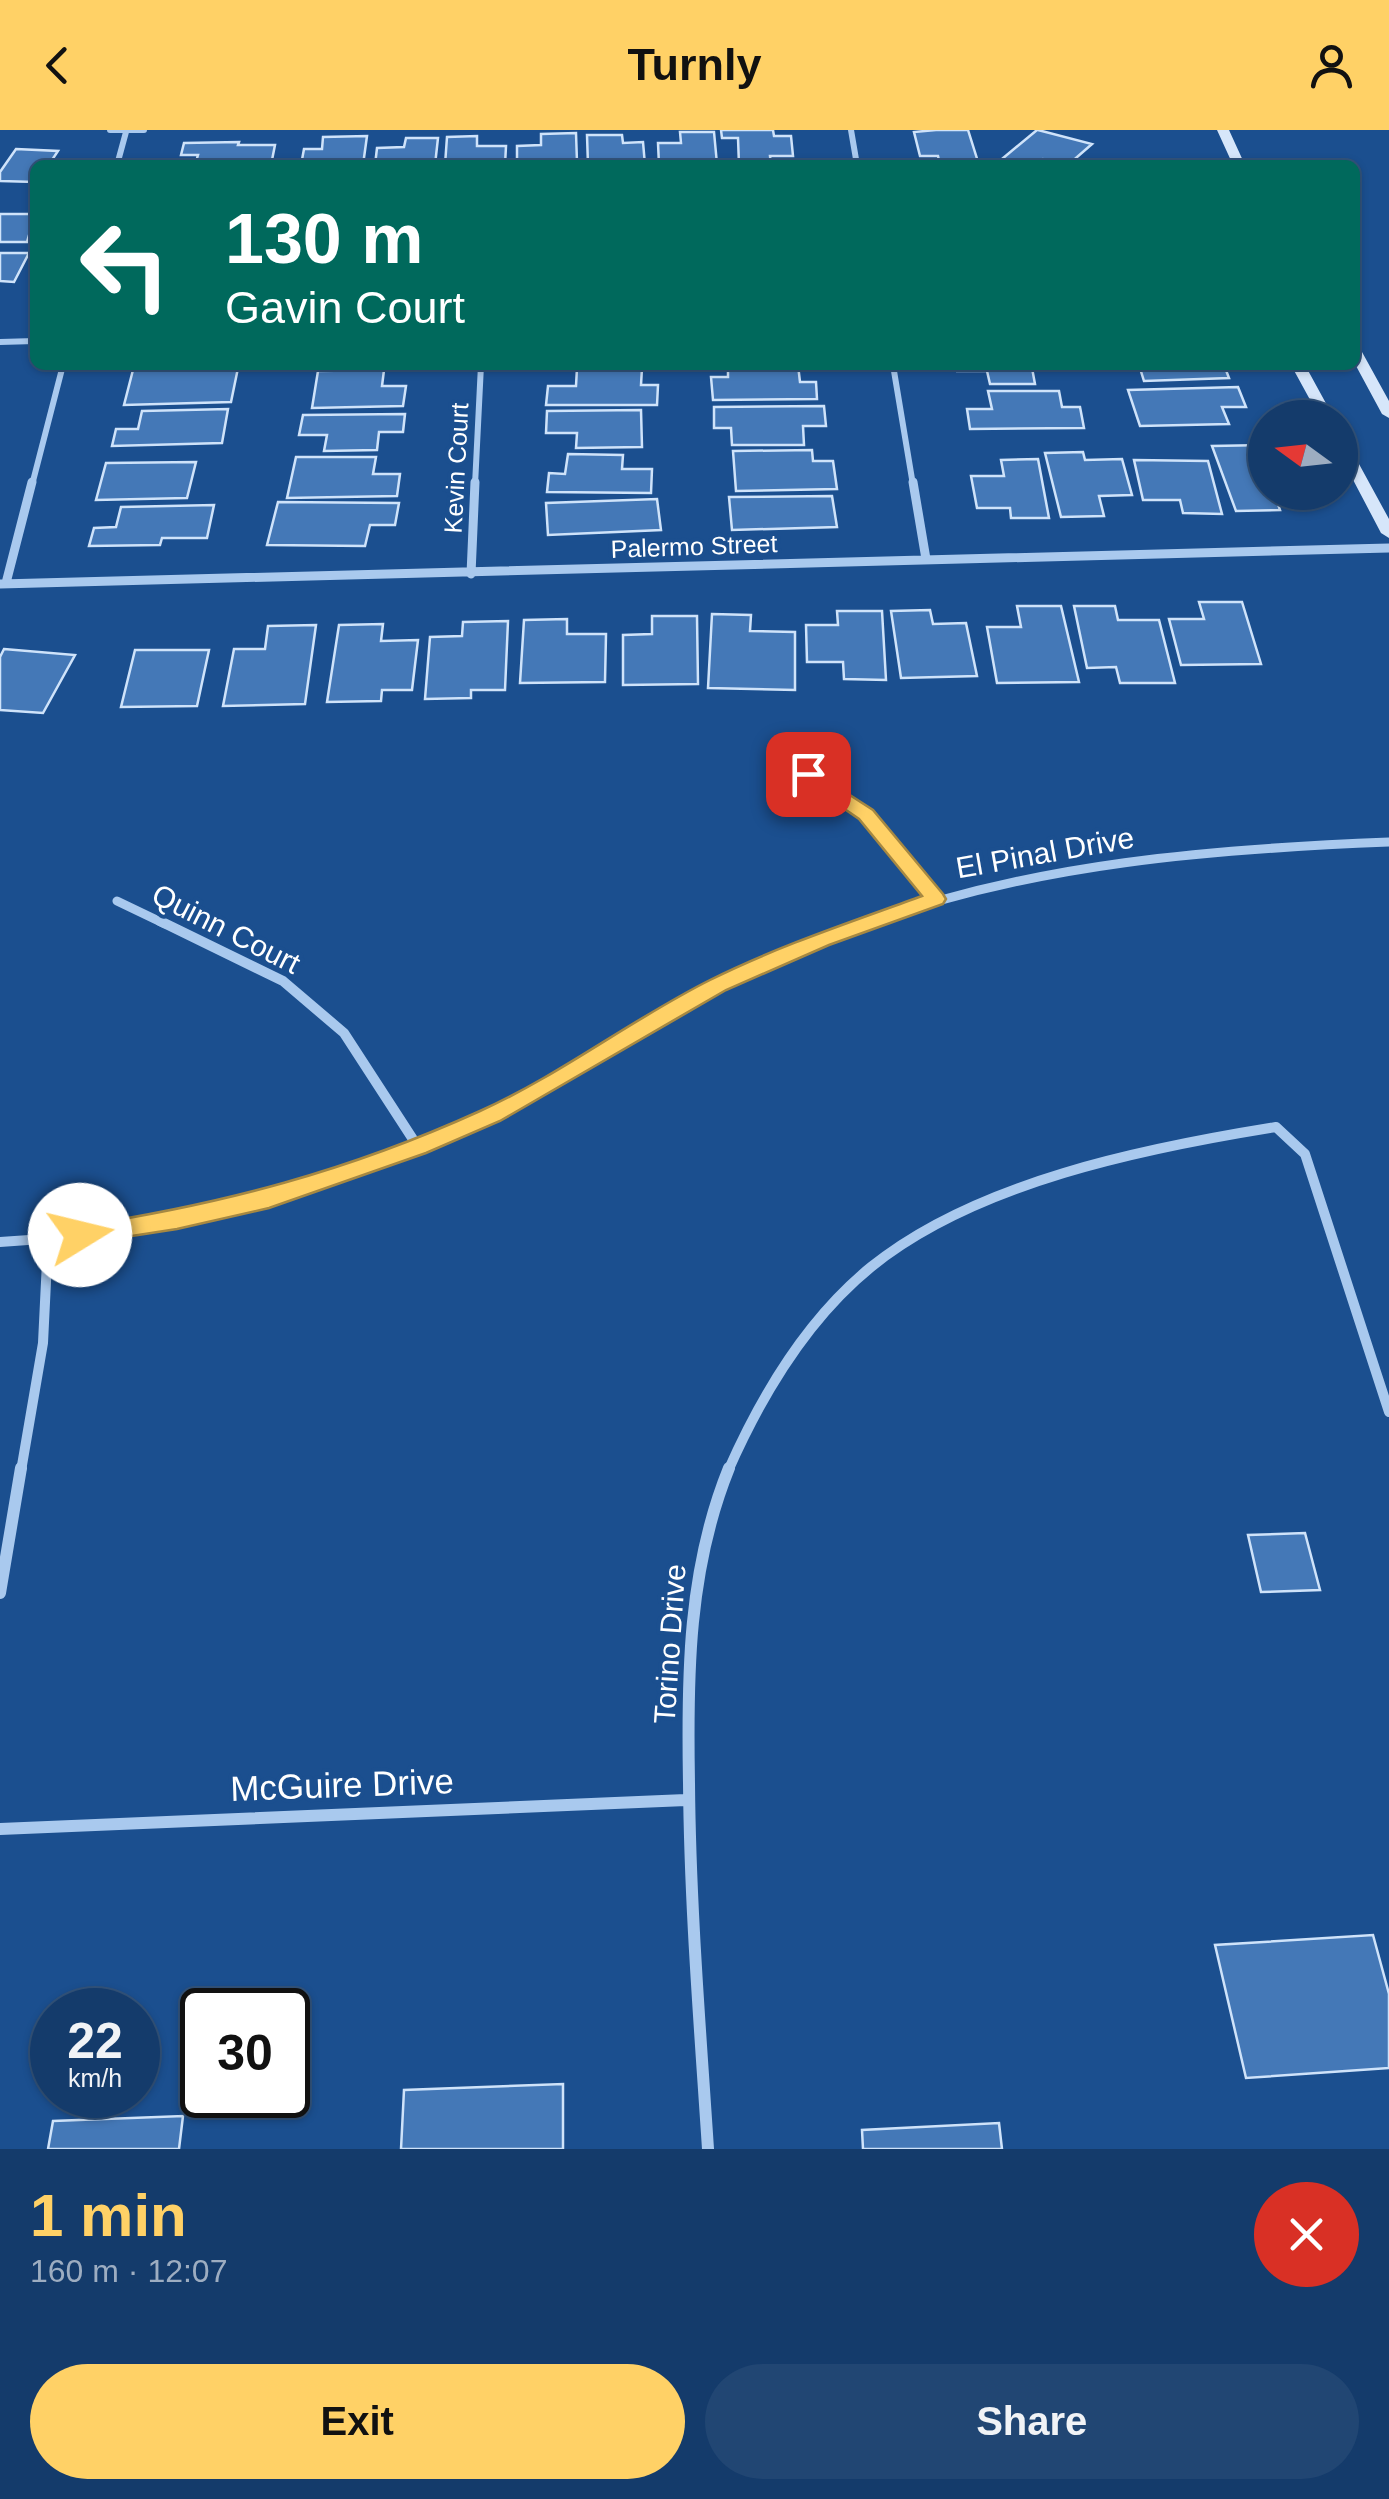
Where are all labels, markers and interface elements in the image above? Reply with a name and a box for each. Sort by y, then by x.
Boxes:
icon: back [30,38,85,93]
icon: person [1304,38,1359,93]
text: Turnly [627,39,762,90]
icon: left [60,200,190,330]
text: 130 m [225,200,423,278]
text: Gavin Court [225,282,465,333]
north arrow [1248,400,1358,510]
map controls [1248,400,1358,510]
street label: Kevin Court [439,402,473,534]
street label: Palermo Street [610,529,778,563]
pin [766,732,851,817]
icon: arrive [781,747,836,802]
street label: El Pinal Drive [953,821,1136,884]
street label: Quinn Court [147,877,306,980]
position arrow [28,1183,132,1287]
street label: Torino Drive [647,1563,692,1725]
street label: McGuire Drive [230,1761,454,1808]
speed limit sign: 30 [180,1988,310,2118]
text: 22 [67,2013,123,2069]
text: km/h [68,2064,122,2092]
text: 1 min [30,2182,187,2249]
button: close [1254,2182,1359,2287]
text: 160 m · 12:07 [30,2253,227,2289]
button: Exit [30,2364,685,2479]
button: Share [705,2364,1359,2479]

